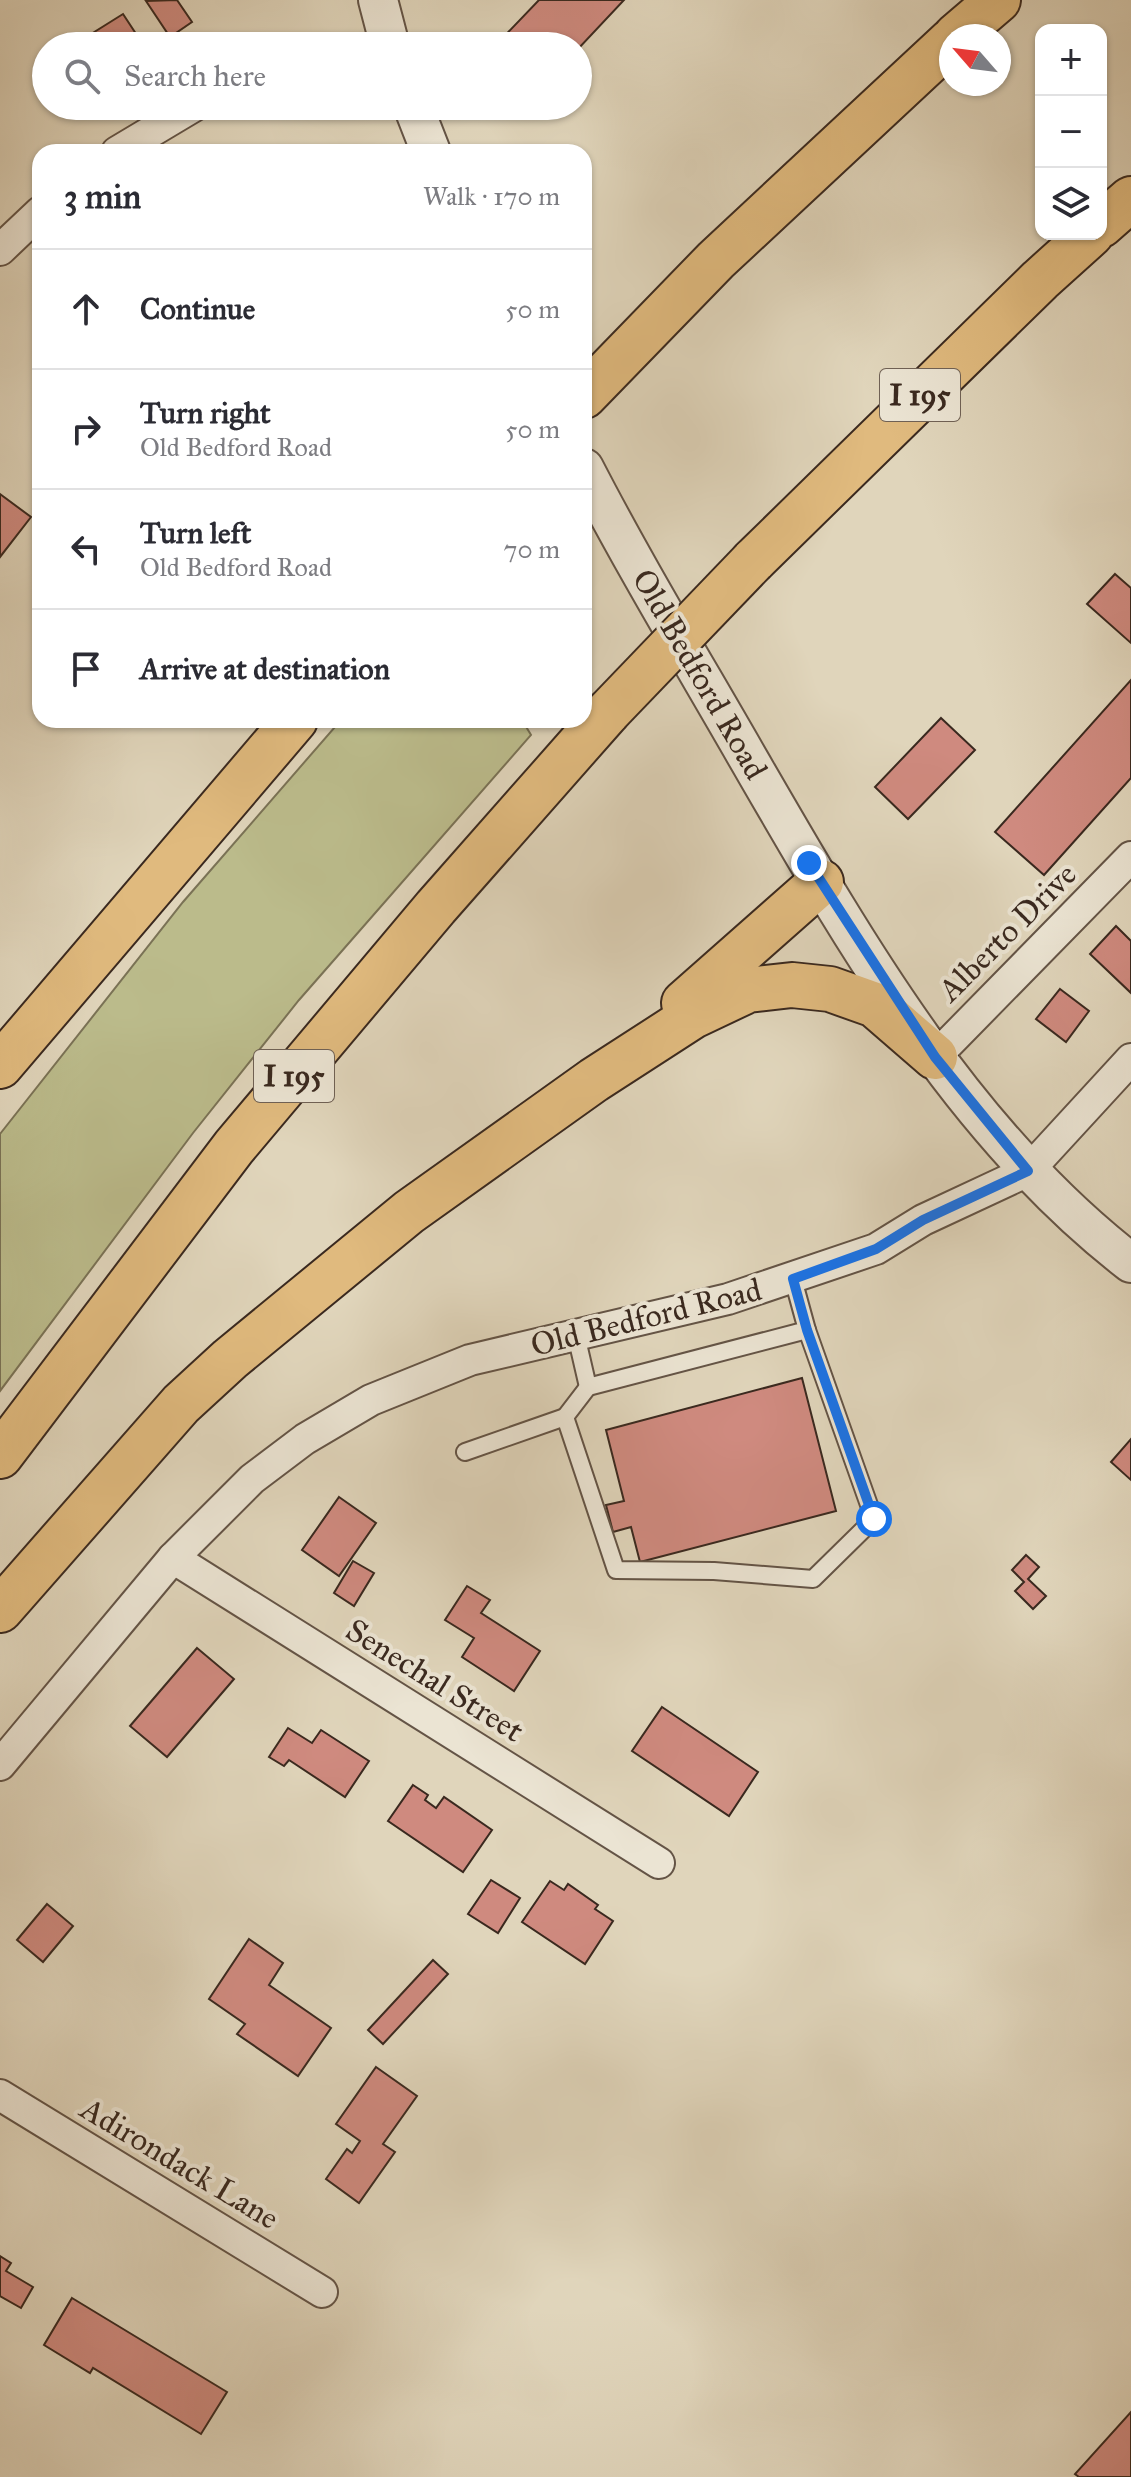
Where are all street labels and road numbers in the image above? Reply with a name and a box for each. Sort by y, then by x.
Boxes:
road number: I 195 [880,369,960,421]
street label: Old Bedford Road [624,562,776,786]
street label: Alberto Drive [929,855,1085,1011]
road number: I 195 [254,1050,334,1102]
street label: Old Bedford Road [527,1270,765,1365]
street label: Senechal Street [339,1610,531,1751]
street label: Adirondack Lane [72,2088,286,2238]

